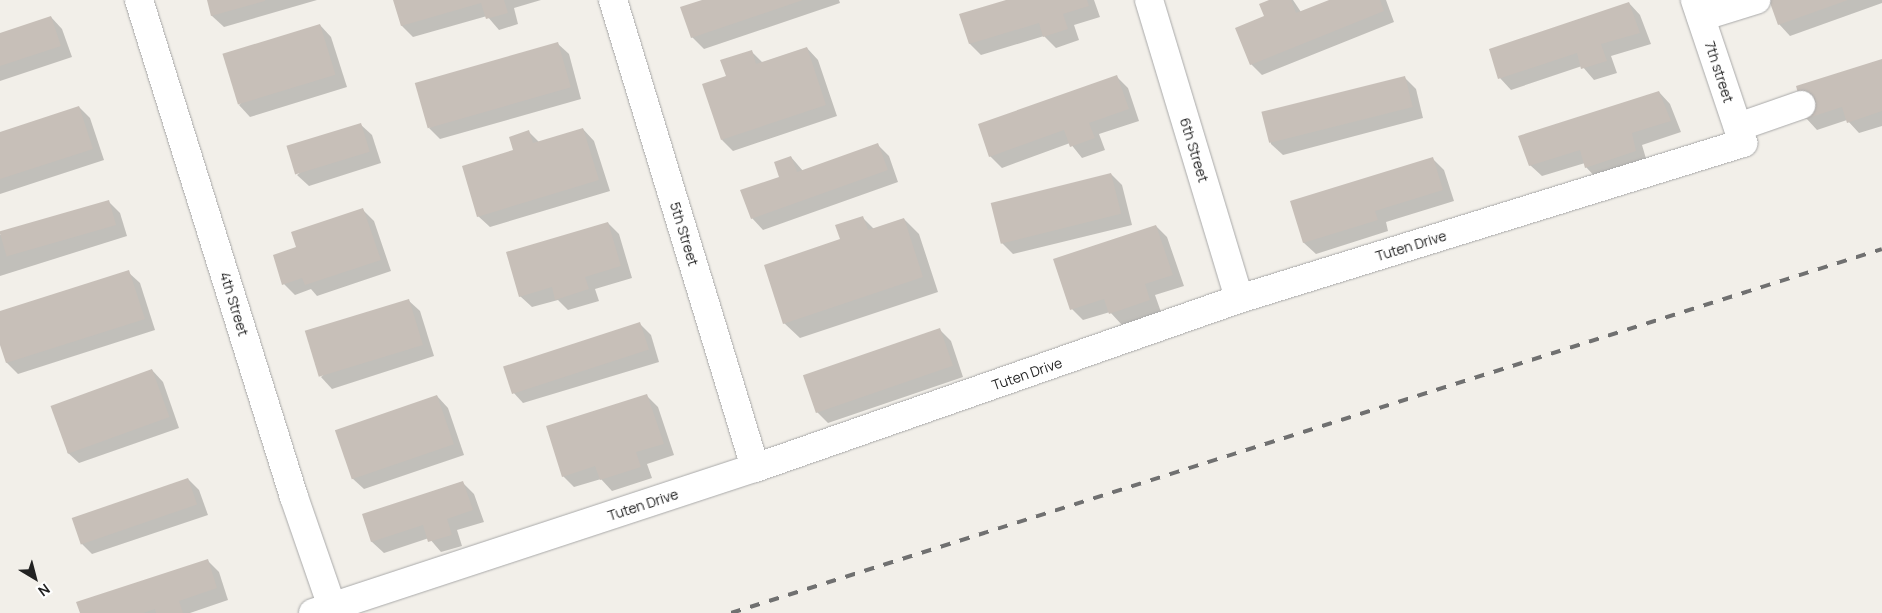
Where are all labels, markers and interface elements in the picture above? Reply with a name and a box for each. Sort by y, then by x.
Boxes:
street label: 7th street [1701,39,1737,105]
street label: 6th Street [1176,116,1212,184]
street label: 5th Street [666,200,702,268]
street label: Tuten Drive [1374,227,1448,265]
street label: 4th Street [216,270,252,338]
street label: Tuten Drive [990,354,1064,394]
street label: Tuten Drive [606,486,680,524]
north arrow [10,553,60,603]
text: N [35,580,54,601]

